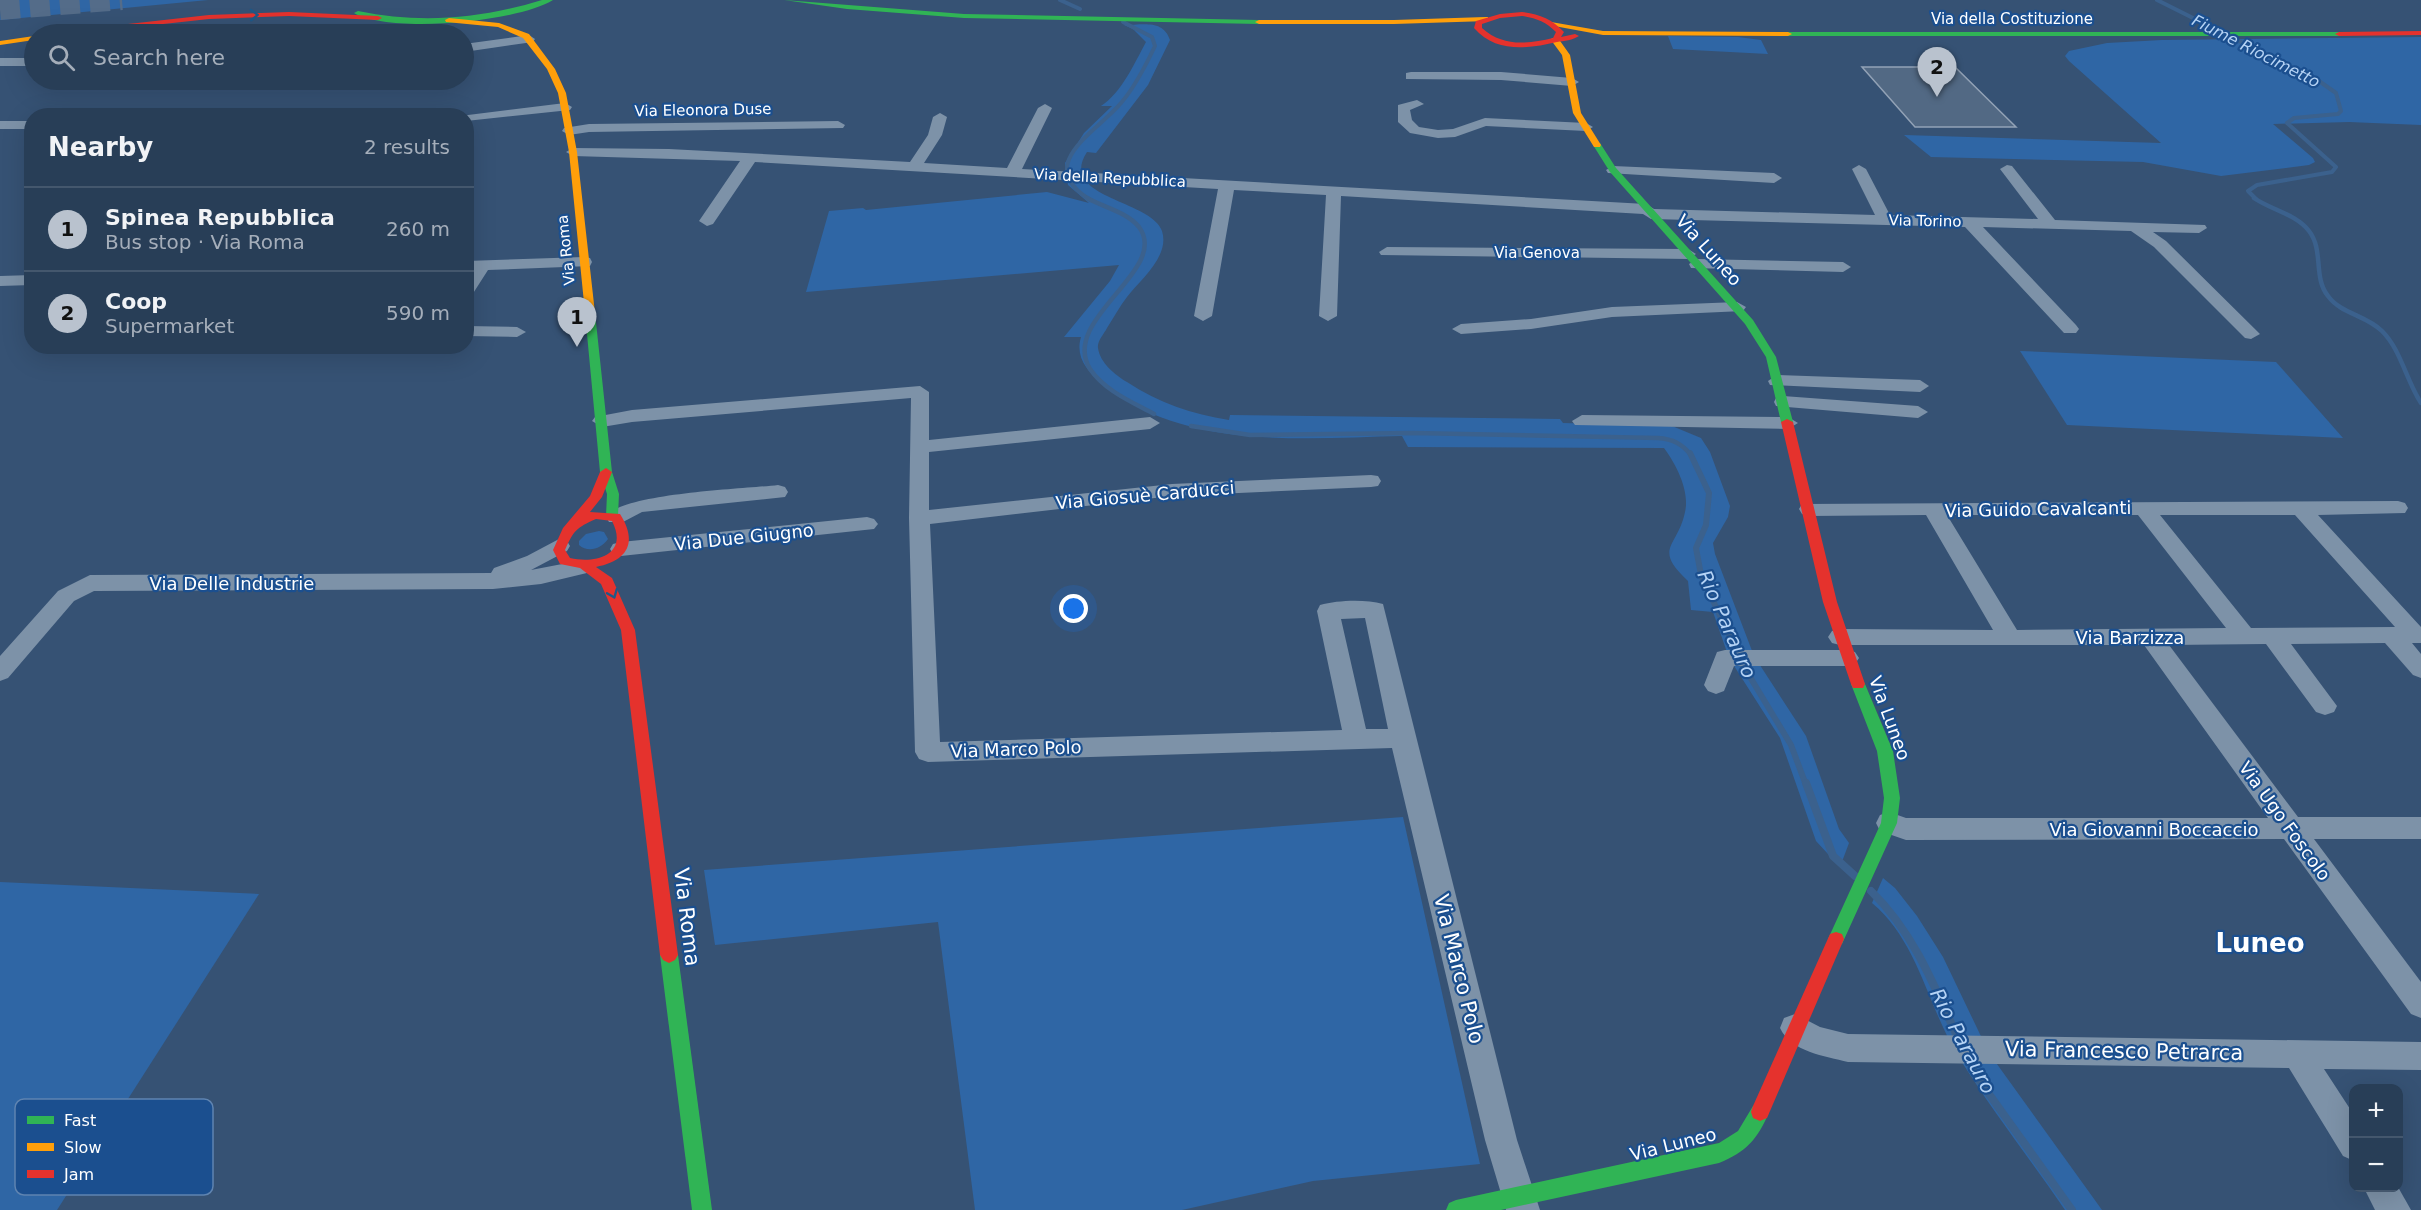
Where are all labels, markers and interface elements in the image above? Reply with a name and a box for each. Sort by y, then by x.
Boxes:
one-way arrow [249,9,258,21]
street label: Via della Costituzione [1931,10,2093,28]
water label: Fiume Riocimetto [2189,11,2323,91]
search box [24,24,474,90]
icon: search [45,41,78,74]
text: Search here [93,45,225,70]
pin: 2 [1918,48,1956,97]
street label: Via Eleonora Duse [634,100,772,120]
text: Nearby [48,132,153,162]
text: 2 results [364,135,450,159]
street label: Via della Repubblica [1034,165,1186,191]
text: Spinea Repubblica [105,205,335,230]
street label: Via Luneo [1672,210,1746,290]
street label: Via Torino [1888,211,1962,231]
street label: Via Roma [553,214,579,286]
text: 1 [61,217,74,241]
text: 260 m [386,217,450,241]
text: Bus stop · Via Roma [105,230,305,254]
street label: Via Genova [1494,244,1580,262]
text: Coop [105,289,167,314]
pin: 1 [558,298,596,347]
text: 2 [61,301,74,325]
text: 590 m [386,301,450,325]
text: Supermarket [105,314,234,338]
street label: Via Giosuè Carducci [1055,477,1235,513]
street label: Via Guido Cavalcanti [1944,497,2132,521]
street label: Via Due Giugno [673,519,815,555]
water label: Rio Parauro [1692,566,1762,682]
street label: Via Delle Industrie [150,573,314,594]
one-way arrow [606,587,618,598]
your location [1059,594,1088,623]
street label: Via Barzizza [2076,627,2184,648]
street label: Via Luneo [1865,673,1915,763]
street label: Via Marco Polo [950,736,1082,762]
street label: Via Ugo Foscolo [2235,757,2335,885]
street label: Via Giovanni Boccaccio [2050,819,2258,840]
street label: Via Roma [669,866,705,968]
street label: Via Marco Polo [1429,892,1489,1046]
district label: Luneo [2215,928,2305,958]
water label: Rio Parauro [1925,984,2001,1098]
street label: Via Francesco Petrarca [2005,1037,2243,1065]
map controls [2349,1084,2403,1192]
button: + [2349,1084,2403,1138]
legend [15,1099,213,1195]
text: Fast [64,1111,96,1130]
street label: Via Luneo [1628,1123,1718,1165]
text: Slow [64,1138,101,1157]
button: − [2349,1138,2403,1192]
text: Jam [63,1165,94,1184]

